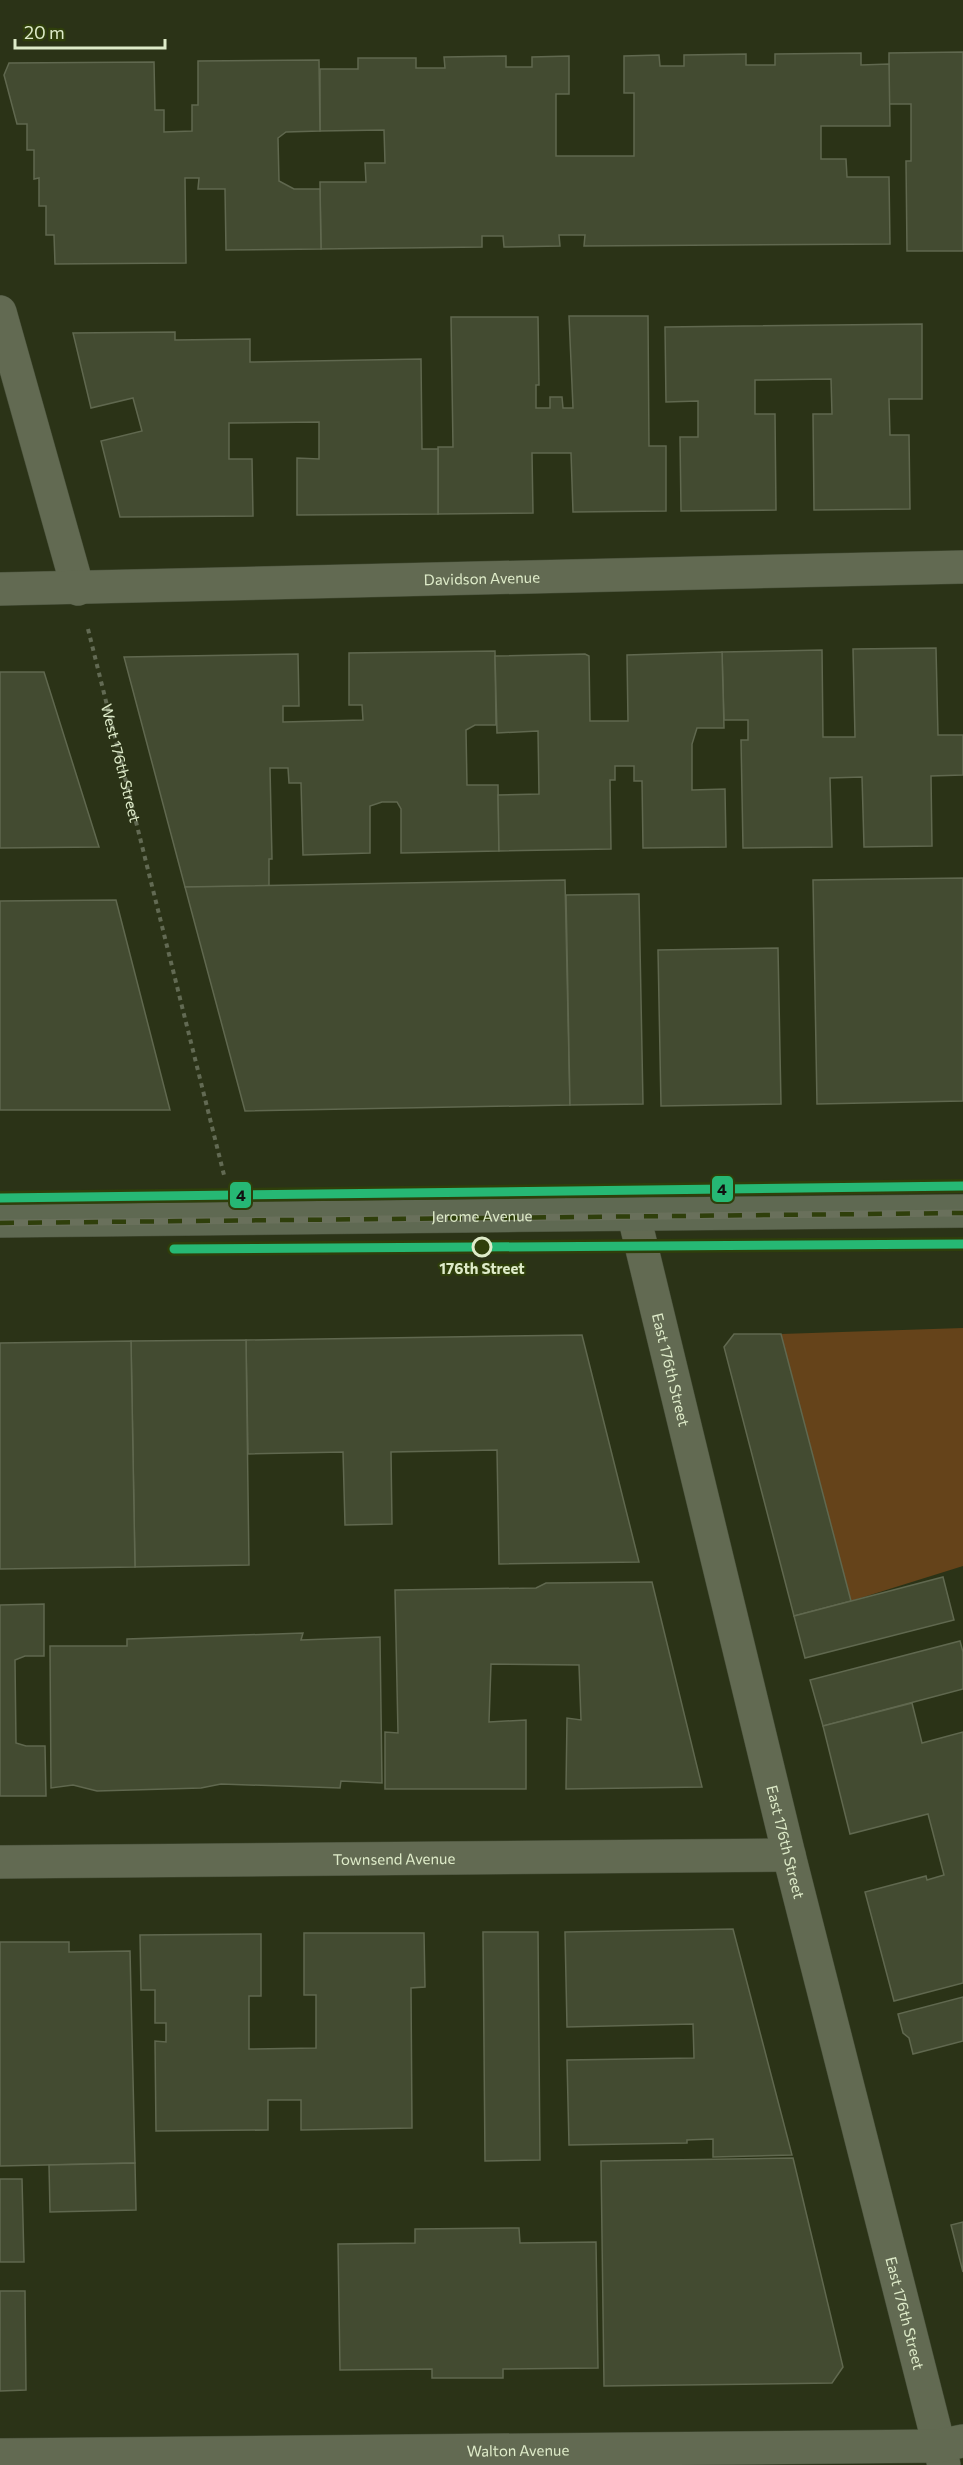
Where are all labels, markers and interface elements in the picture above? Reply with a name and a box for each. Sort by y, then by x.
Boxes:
scale bar [15,12,165,50]
text: 20 m [24,21,65,43]
street label: Davidson Avenue [424,568,540,588]
street label: West 176th Street [98,702,145,824]
line badge: 4 [711,1175,734,1203]
text: 4 [717,1179,727,1198]
line badge: 4 [229,1181,252,1209]
text: 4 [236,1185,246,1204]
street label: Jerome Avenue [431,1206,533,1225]
marker: 176th Street [472,1237,492,1257]
place label: 176th Street [439,1259,525,1277]
street label: East 176th Street [649,1311,694,1428]
street label: East 176th Street [763,1783,809,1900]
street label: Townsend Avenue [333,1849,456,1868]
street label: East 176th Street [882,2254,928,2371]
street label: Walton Avenue [467,2441,570,2460]

